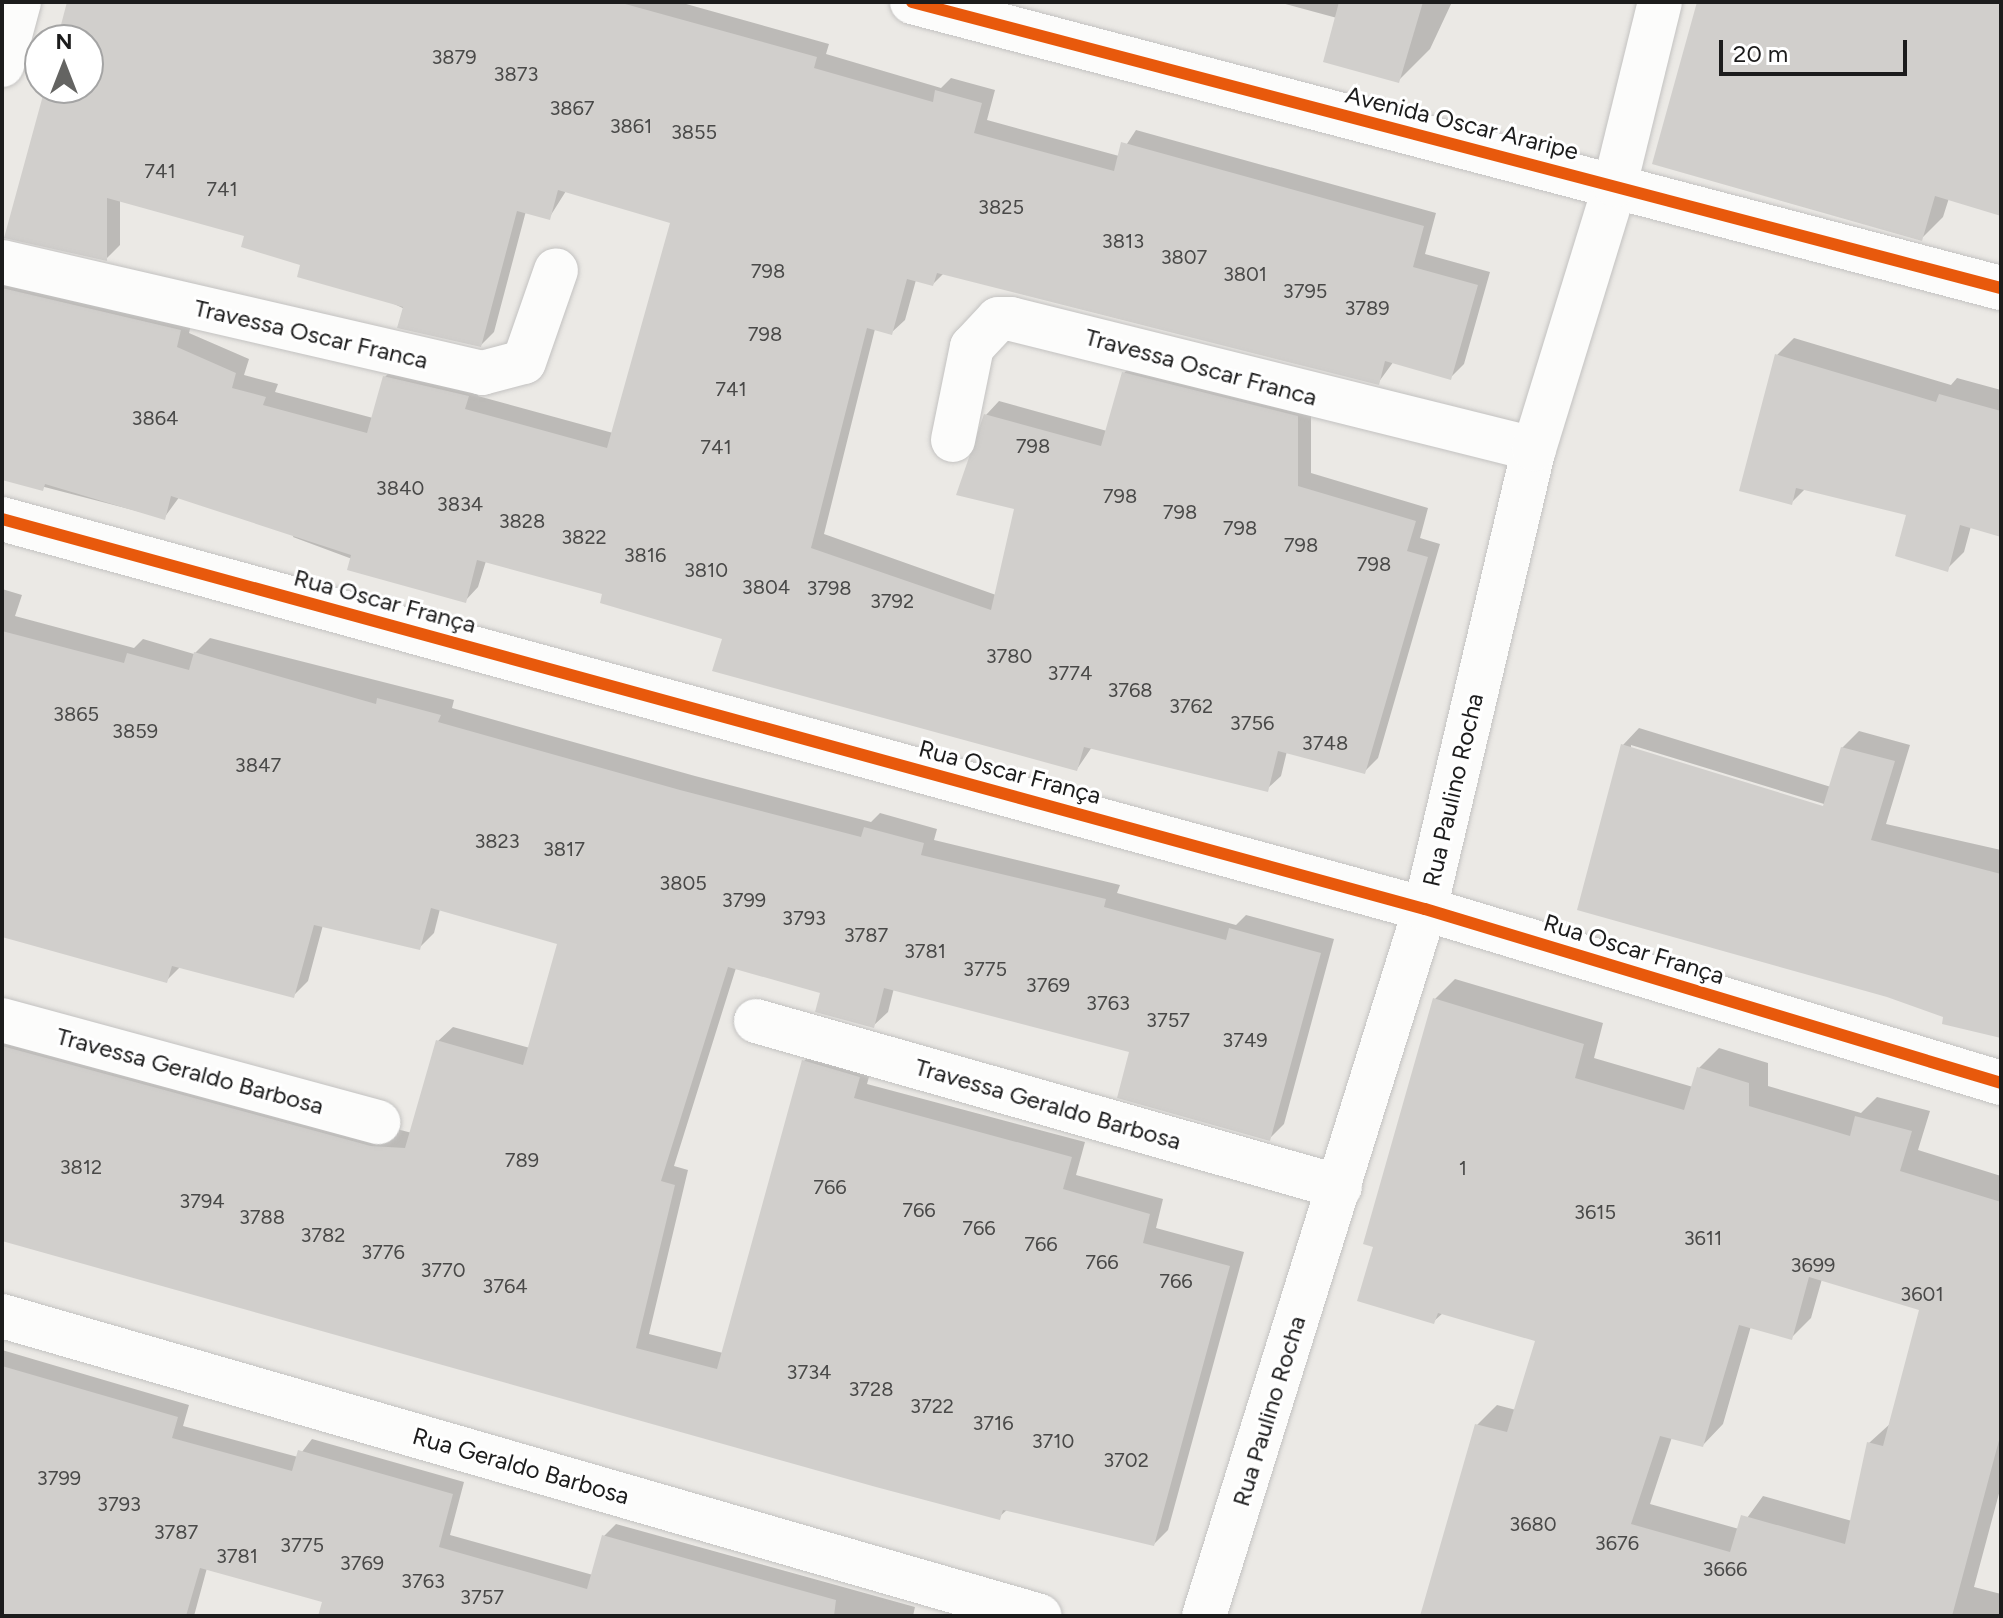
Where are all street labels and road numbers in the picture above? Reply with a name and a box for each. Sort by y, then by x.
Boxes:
street label: Avenida Oscar Araripe [1343,80,1581,166]
street label: Travessa Oscar Franca [191,293,431,375]
street label: Travessa Oscar Franca [1082,322,1320,412]
street label: Rua Oscar França [291,563,479,639]
street label: Rua Paulino Rocha [1417,691,1489,889]
street label: Rua Oscar França [916,734,1104,810]
street label: Rua Oscar França [1540,908,1728,990]
street label: Travessa Geraldo Barbosa [53,1021,327,1121]
street label: Travessa Geraldo Barbosa [912,1052,1184,1156]
street label: Rua Paulino Rocha [1226,1312,1312,1510]
street label: Rua Geraldo Barbosa [409,1421,633,1511]

